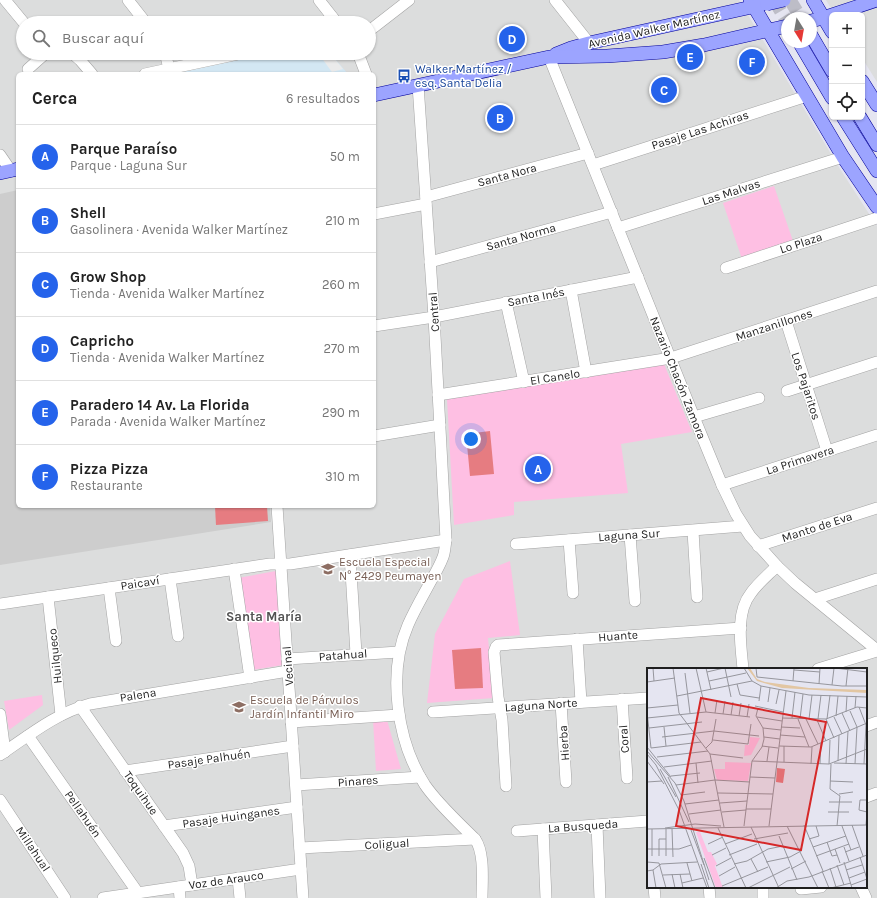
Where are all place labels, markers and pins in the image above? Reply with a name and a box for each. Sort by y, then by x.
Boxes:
pin: D [499,24,525,54]
pin: E [677,42,703,72]
pin: F [739,47,765,77]
place label: Walker Martínez / esq. Santa Delia [415,62,512,90]
bus stop icon: Walker Martínez / esq. Santa Delia [396,68,412,84]
pin: C [651,75,677,105]
pin: B [487,103,513,133]
pin: A [525,454,551,484]
place label: Escuela Especial N° 2429 Peumayen [339,555,441,583]
school or university icon: Escuela Especial N° 2429 Peumayen [320,561,336,577]
place label: Escuela de Párvulos Jardín Infantil Miro [250,693,359,721]
school or university icon: Escuela de Párvulos Jardín Infantil Miro [231,699,247,715]

